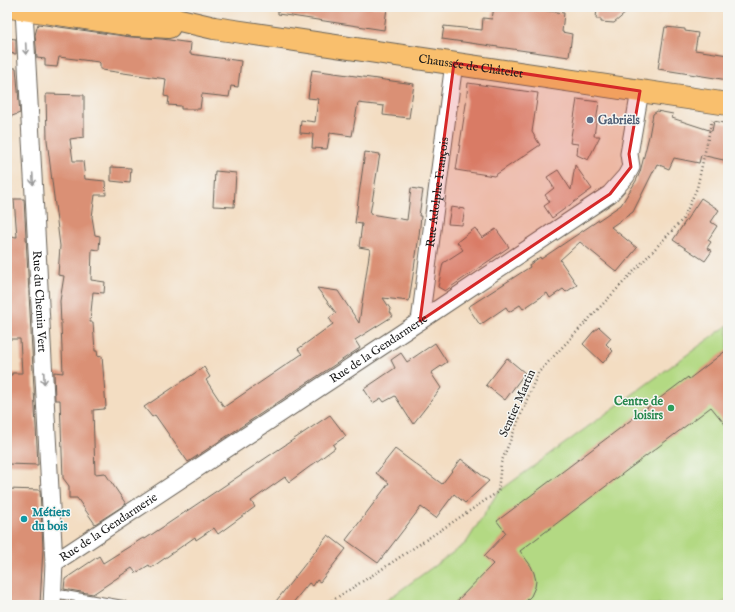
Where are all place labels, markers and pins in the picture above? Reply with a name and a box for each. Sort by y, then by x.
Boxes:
place label: Gabriëls [598,113,640,128]
marker: Gabriëls [585,115,595,125]
place label: Centre de loisirs [614,394,664,423]
marker: Centre de loisirs [666,403,676,413]
place label: Métiers du bois [32,505,71,534]
marker: Métiers du bois [19,514,29,524]

